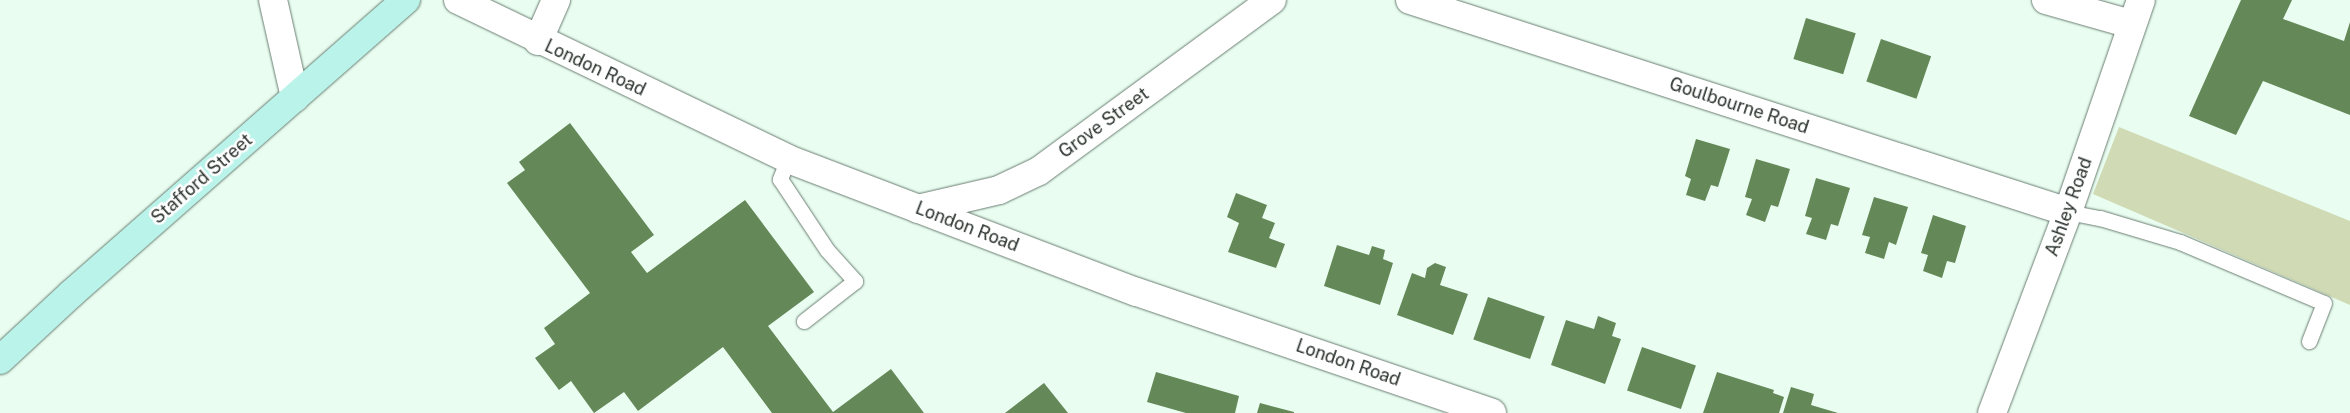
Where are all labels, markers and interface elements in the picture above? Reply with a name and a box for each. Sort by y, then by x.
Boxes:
street label: London Road [541,35,649,101]
street label: Goulbourne Road [1667,73,1811,139]
street label: Grove Street [1055,83,1153,163]
street label: Stafford Street [147,129,257,229]
street label: Ashley Road [2041,155,2097,259]
street label: London Road [912,197,1022,257]
street label: London Road [1293,335,1403,391]

